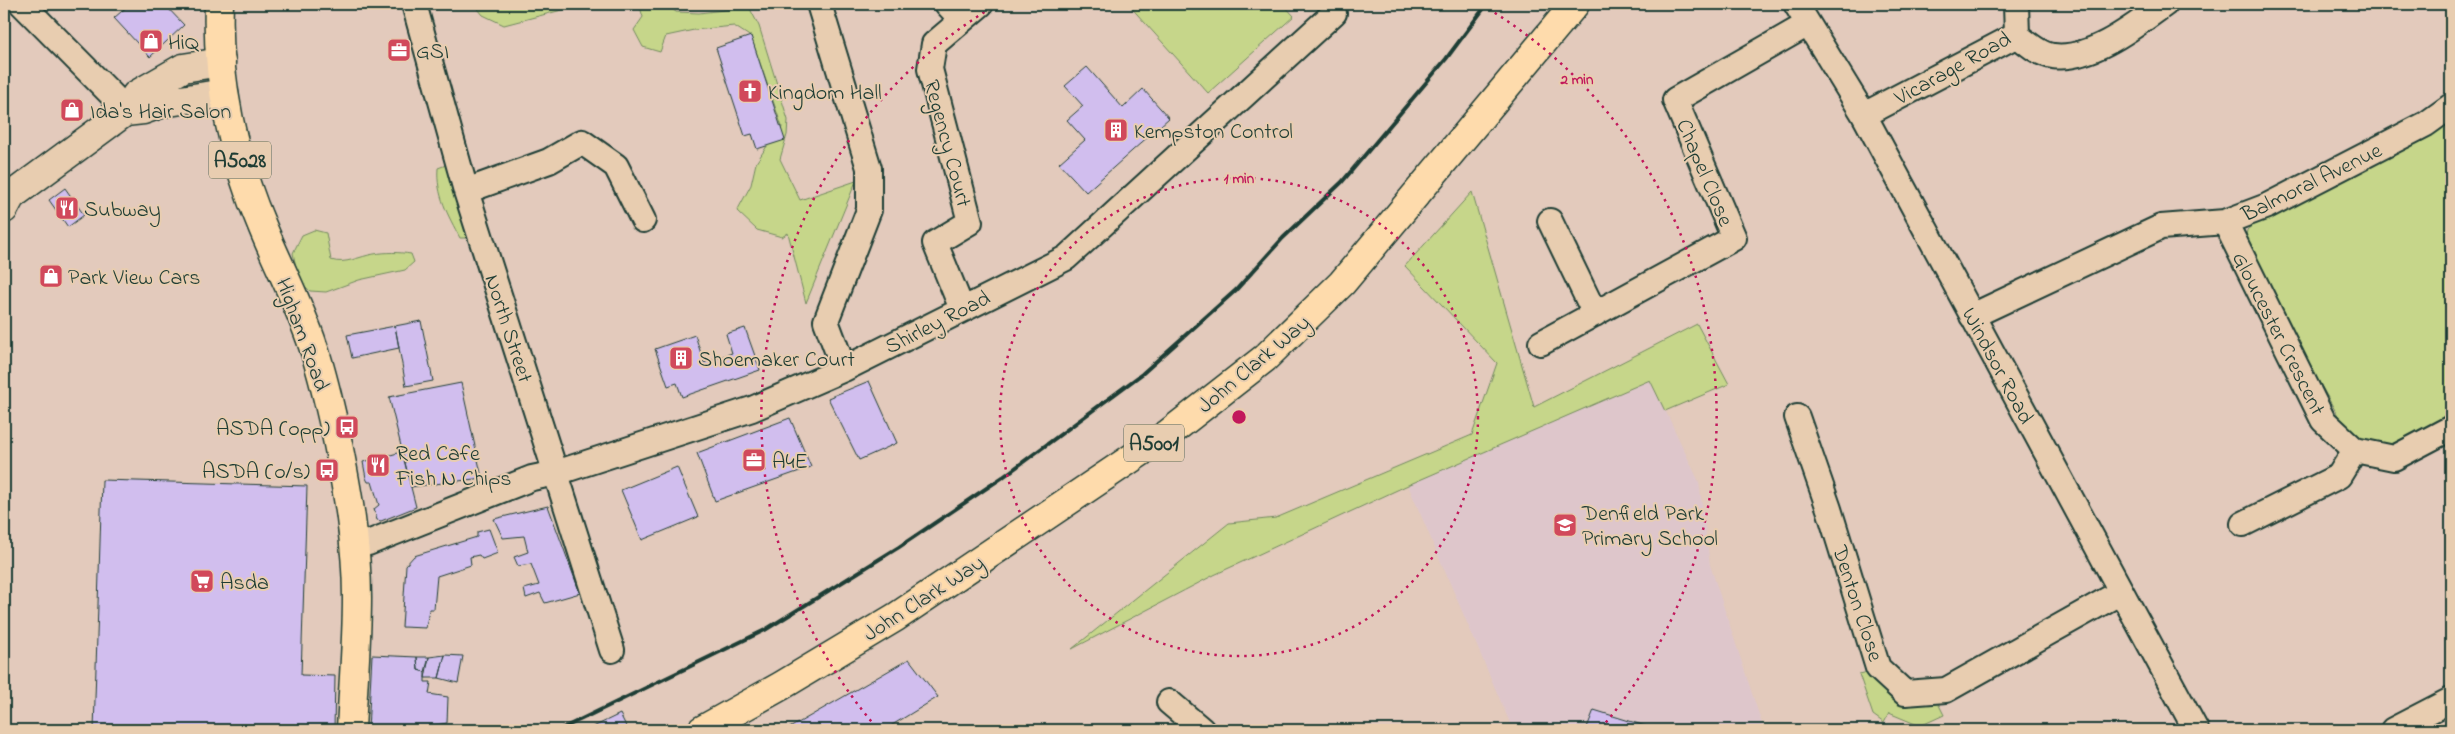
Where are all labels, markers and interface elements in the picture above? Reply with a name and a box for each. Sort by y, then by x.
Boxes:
street label: Vicarage Road [1888,24,2018,116]
shop icon: HiQ [138,28,164,54]
place label: HiQ [168,28,200,60]
office icon: GSI [386,37,412,63]
place label: GSI [416,37,449,69]
text: 2 min [1560,69,1594,91]
street label: Regency Court [913,77,979,212]
church icon: Kingdom Hall [737,78,763,104]
place label: Kingdom Hall [768,78,882,111]
shop icon: Ida's Hair Salon [59,97,85,123]
place label: Ida's Hair Salon [90,97,231,129]
street label: Chapel Close [1666,115,1740,232]
building icon: Kempston Control [1103,117,1129,143]
place label: Kempston Control [1134,117,1293,149]
street label: Balmoral Avenue [2236,136,2388,232]
road number: A5028 [209,142,271,178]
text: 1 min [1224,168,1255,190]
restaurant icon: Subway [54,195,80,221]
place label: Subway [84,195,161,228]
street label: Gloucester Crescent [2222,247,2333,422]
shop icon: Park View Cars [38,263,64,289]
place label: Park View Cars [68,263,200,295]
street label: North Street [475,271,540,388]
street label: Higham Road [265,274,336,397]
street label: Shirley Road [880,283,997,365]
street label: Windsor Road [1952,302,2041,430]
street label: John Clark Way [1191,308,1319,423]
building icon: Shoemaker Court [668,345,694,371]
place label: Shoemaker Court [698,345,855,377]
centre of rings [1230,408,1248,426]
place label: ASDA (opp) [216,414,330,446]
bus stop icon: ASDA (opp) [334,414,360,440]
road number: A5001 [1124,424,1184,462]
place label: Red Cafe Fish N Chips [395,439,511,496]
office icon: A4E [741,447,767,473]
place label: A4E [772,447,808,479]
restaurant icon: Red Cafe Fish N Chips [365,452,391,478]
place label: ASDA (o/s) [202,457,310,489]
bus stop icon: ASDA (o/s) [314,457,340,483]
place label: Denfield Park Primary School [1581,499,1718,557]
school or university icon: Denfield Park Primary School [1552,512,1578,538]
street label: Denton Close [1822,541,1890,666]
street label: John Clark Way [858,548,992,652]
supermarket icon: Asda [189,568,215,594]
place label: Asda [220,568,269,600]

